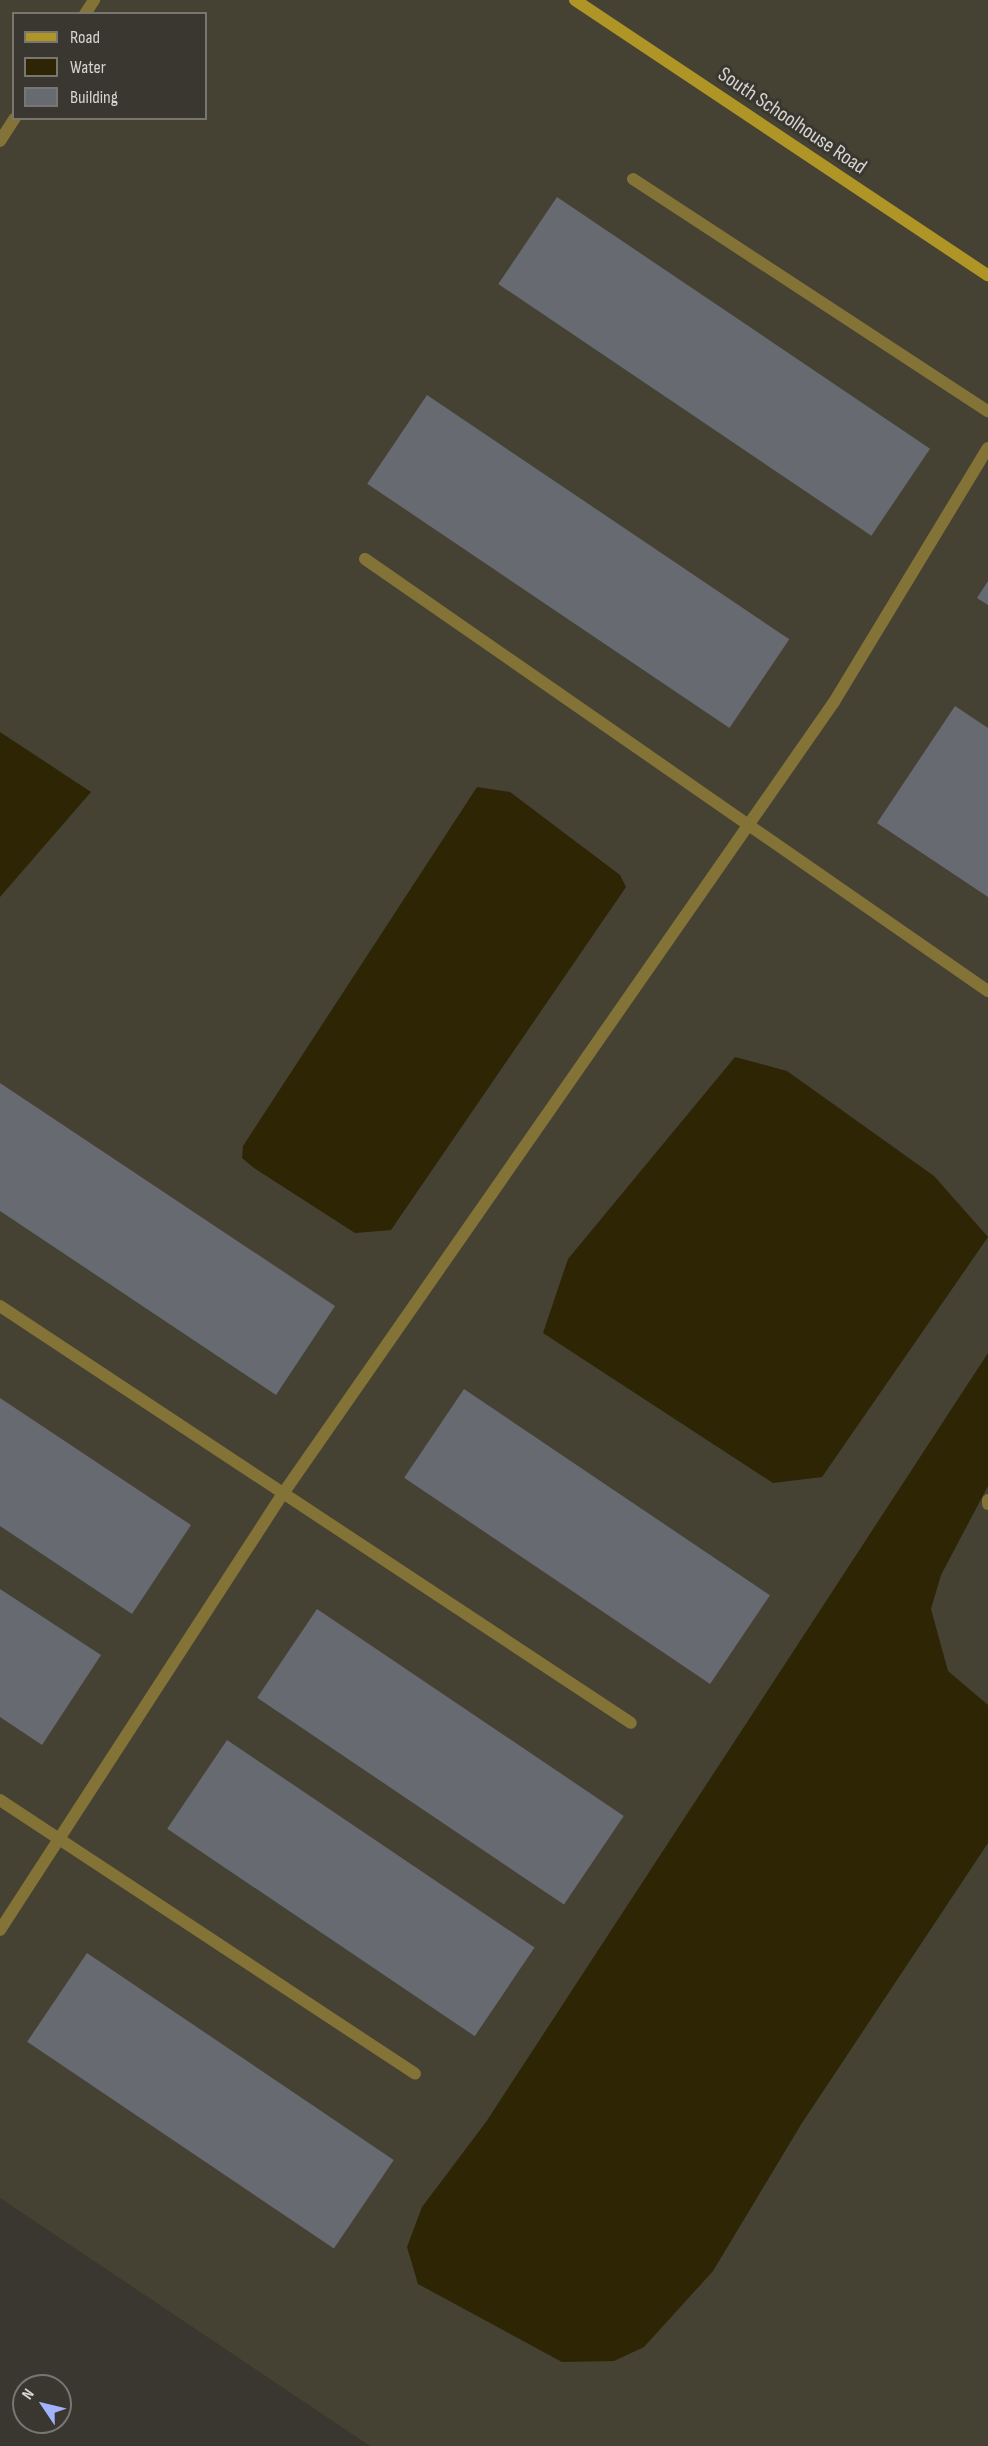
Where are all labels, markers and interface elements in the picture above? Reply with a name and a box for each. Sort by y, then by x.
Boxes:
legend [12,12,207,120]
text: Road [70,27,100,48]
text: Water [70,57,106,78]
street label: South Schoolhouse Road [713,62,871,180]
text: Building [70,87,118,108]
north arrow [12,2374,72,2434]
text: N [18,2386,39,2403]

